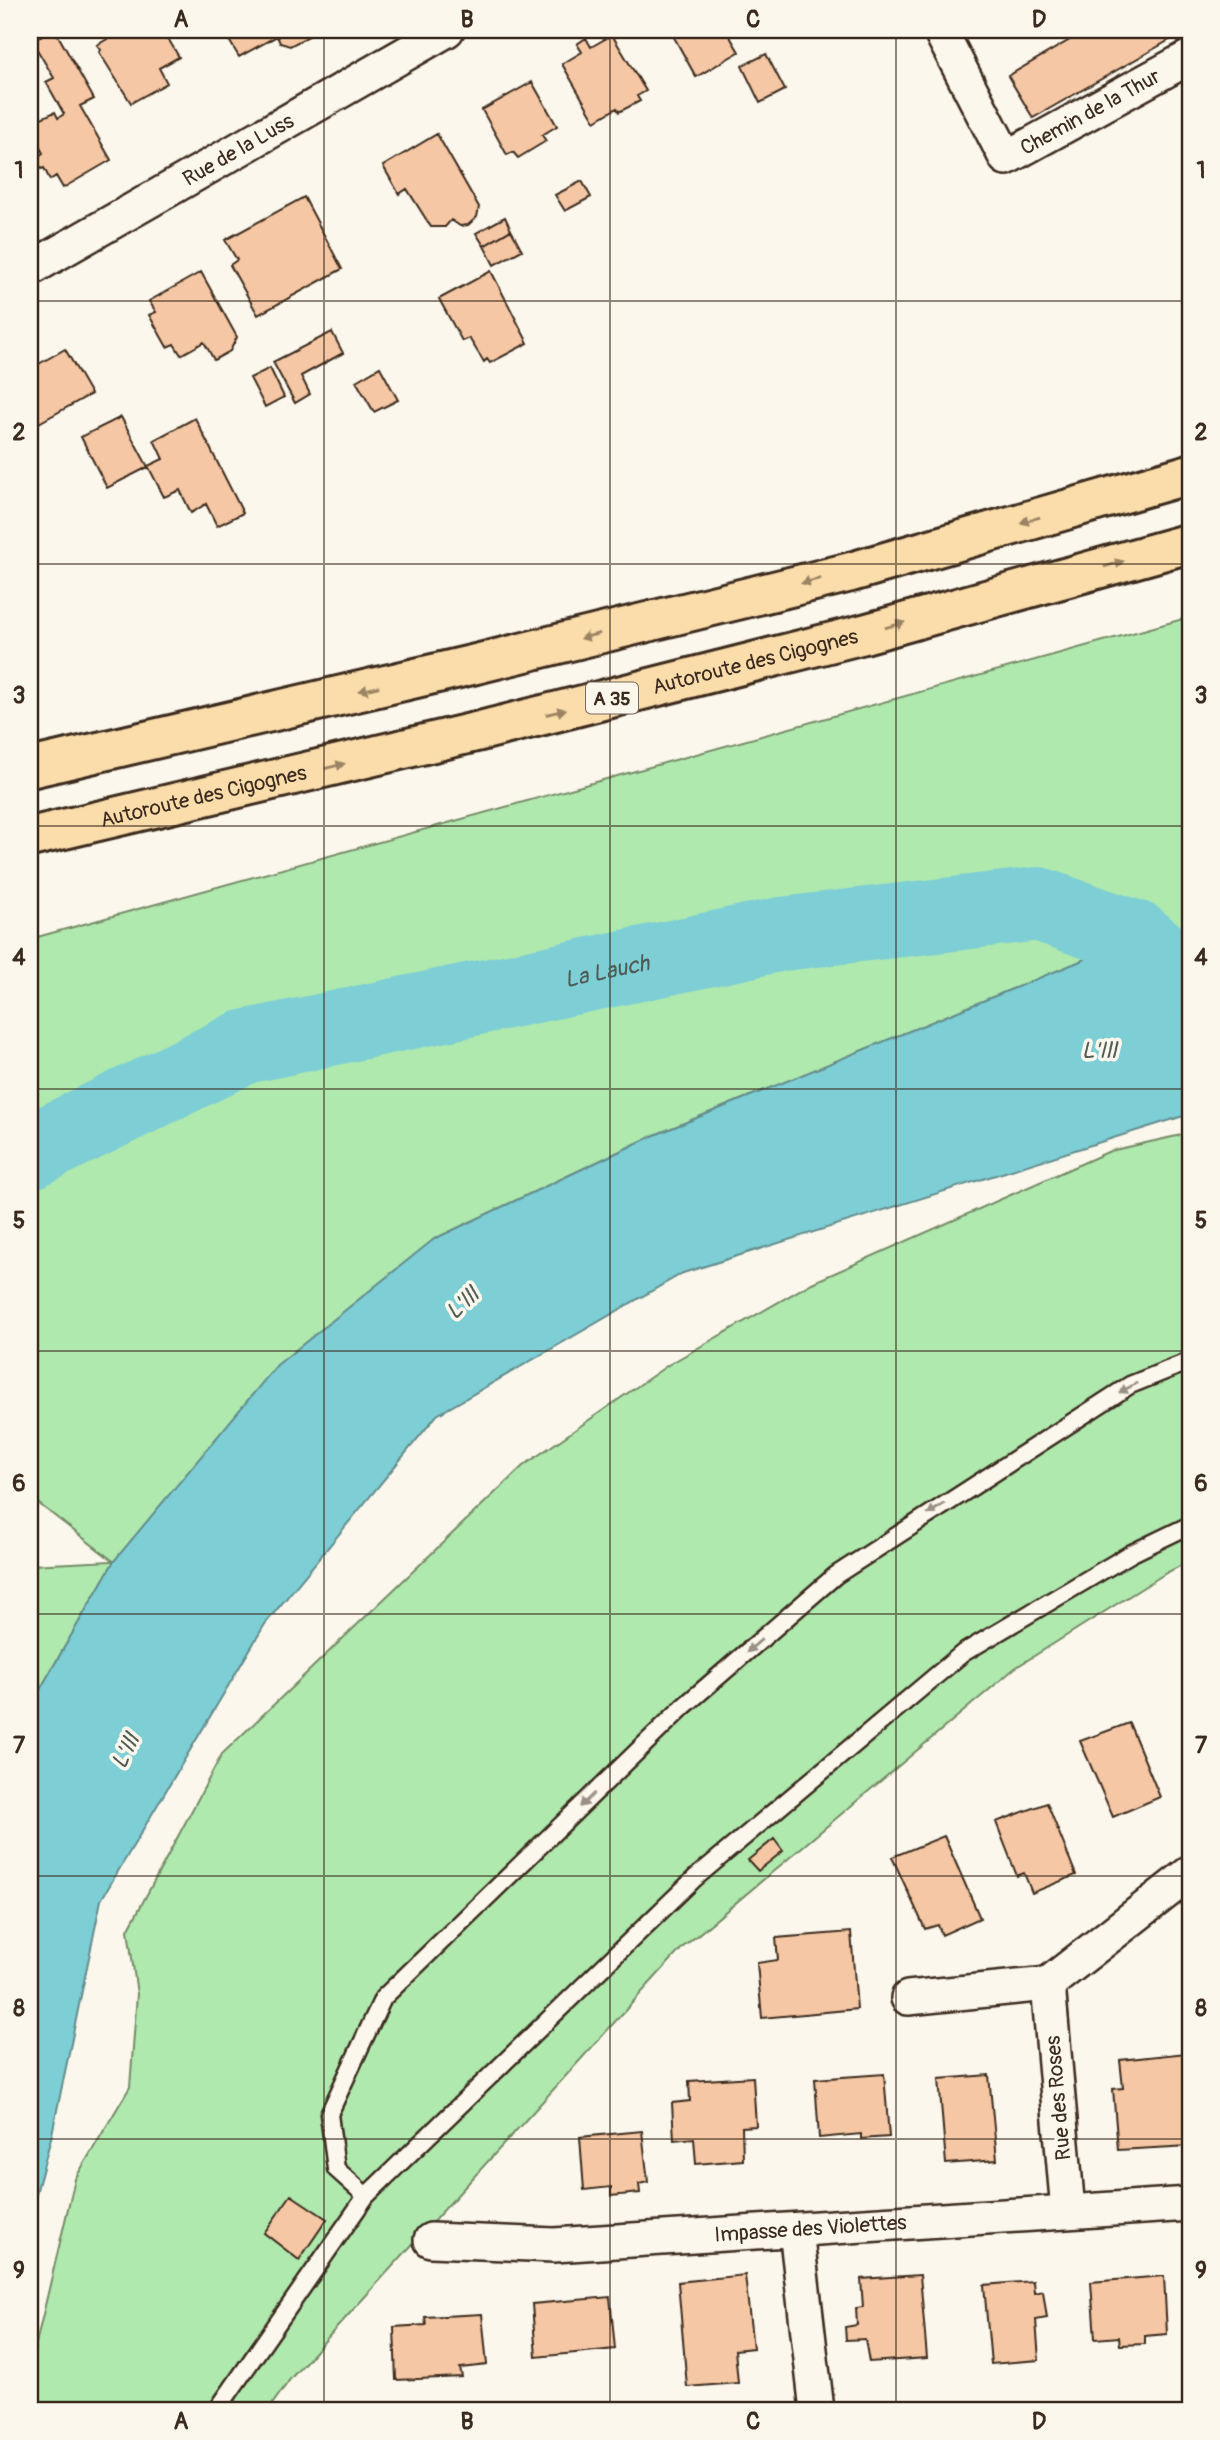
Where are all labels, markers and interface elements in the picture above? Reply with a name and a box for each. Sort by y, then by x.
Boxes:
text: A [174,5,189,34]
text: B [460,5,474,34]
text: C [746,5,760,34]
text: D [1032,5,1046,34]
street label: Chemin de la Thur [1016,63,1166,162]
street label: Rue de la Luss [178,107,299,193]
text: 1 [15,156,24,185]
text: 1 [1197,156,1206,185]
text: 2 [13,418,26,447]
text: 2 [1195,418,1208,447]
one-way arrow [1019,515,1041,526]
one-way arrow [1103,558,1125,569]
one-way arrow [800,576,822,587]
one-way arrow [885,620,906,630]
street label: Autoroute des Cigognes [650,623,861,701]
one-way arrow [579,631,601,642]
text: 3 [13,681,25,710]
text: 3 [1195,681,1207,710]
road number: A 35 [586,682,638,713]
one-way arrow [358,684,380,695]
one-way arrow [545,706,567,717]
street label: Autoroute des Cigognes [98,759,310,834]
one-way arrow [324,760,346,771]
text: 4 [12,943,26,972]
text: 4 [1194,943,1208,972]
water label: La Lauch [562,948,653,994]
water label: L'Ill [1082,1036,1119,1065]
text: 5 [13,1206,25,1235]
text: 5 [1195,1206,1207,1235]
water label: L'Ill [440,1279,487,1326]
one-way arrow [1117,1381,1137,1393]
text: 6 [12,1469,26,1498]
text: 6 [1194,1469,1208,1498]
one-way arrow [926,1503,945,1516]
one-way arrow [745,1638,763,1654]
water label: L'Ill [105,1727,147,1773]
text: 7 [13,1731,26,1760]
text: 7 [1195,1731,1208,1760]
one-way arrow [579,1792,596,1808]
text: 8 [13,1994,25,2023]
text: 8 [1195,1994,1207,2023]
street label: Rue des Roses [1040,2034,1077,2161]
street label: Impasse des Violettes [713,2209,908,2249]
text: 9 [13,2256,25,2285]
text: 9 [1195,2256,1207,2285]
text: A [174,2407,189,2436]
text: B [460,2407,474,2436]
text: C [746,2407,760,2436]
text: D [1032,2407,1046,2436]

